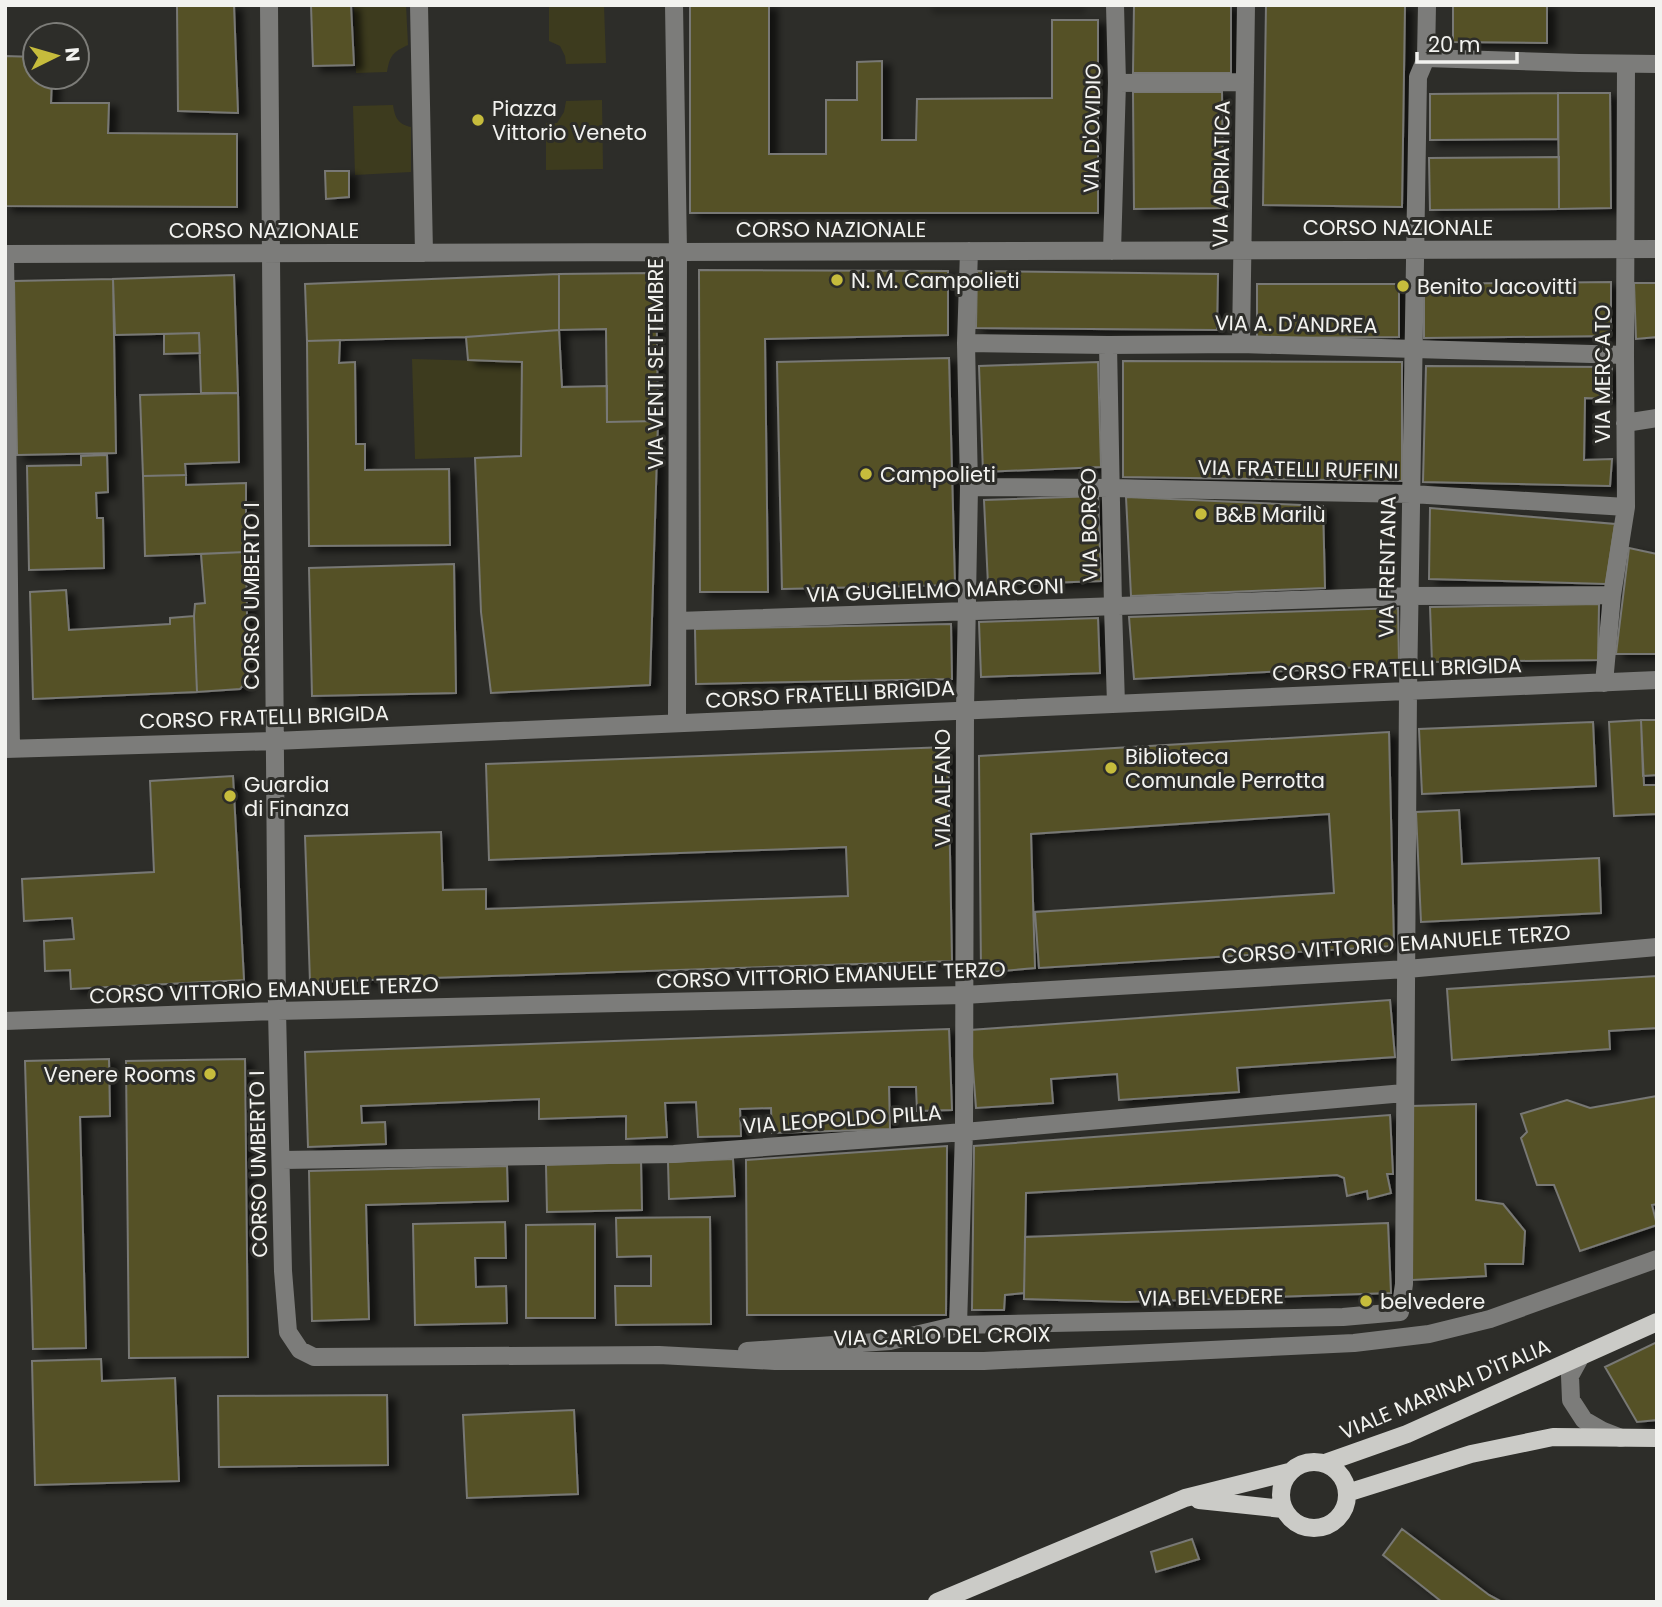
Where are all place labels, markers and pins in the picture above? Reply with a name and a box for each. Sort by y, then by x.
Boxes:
place label: Piazza Vittorio Veneto [492,94,647,147]
marker: Piazza Vittorio Veneto [470,112,486,128]
place label: N. M. Campolieti [851,266,1020,295]
marker: N. M. Campolieti [829,272,845,288]
place label: Benito Jacovitti [1417,272,1577,301]
marker: Benito Jacovitti [1395,278,1411,294]
place label: Campolieti [880,460,996,489]
marker: Campolieti [858,466,874,482]
place label: B&B Marilù [1215,500,1326,529]
marker: B&B Marilù [1193,506,1209,522]
place label: Biblioteca Comunale Perrotta [1125,742,1325,795]
marker: Biblioteca Comunale Perrotta [1103,760,1119,776]
place label: Guardia di Finanza [244,770,350,823]
marker: Guardia di Finanza [222,788,238,804]
place label: Venere Rooms [44,1060,196,1089]
marker: Venere Rooms [202,1066,218,1082]
place label: belvedere [1380,1287,1485,1316]
marker: belvedere [1358,1293,1374,1309]

